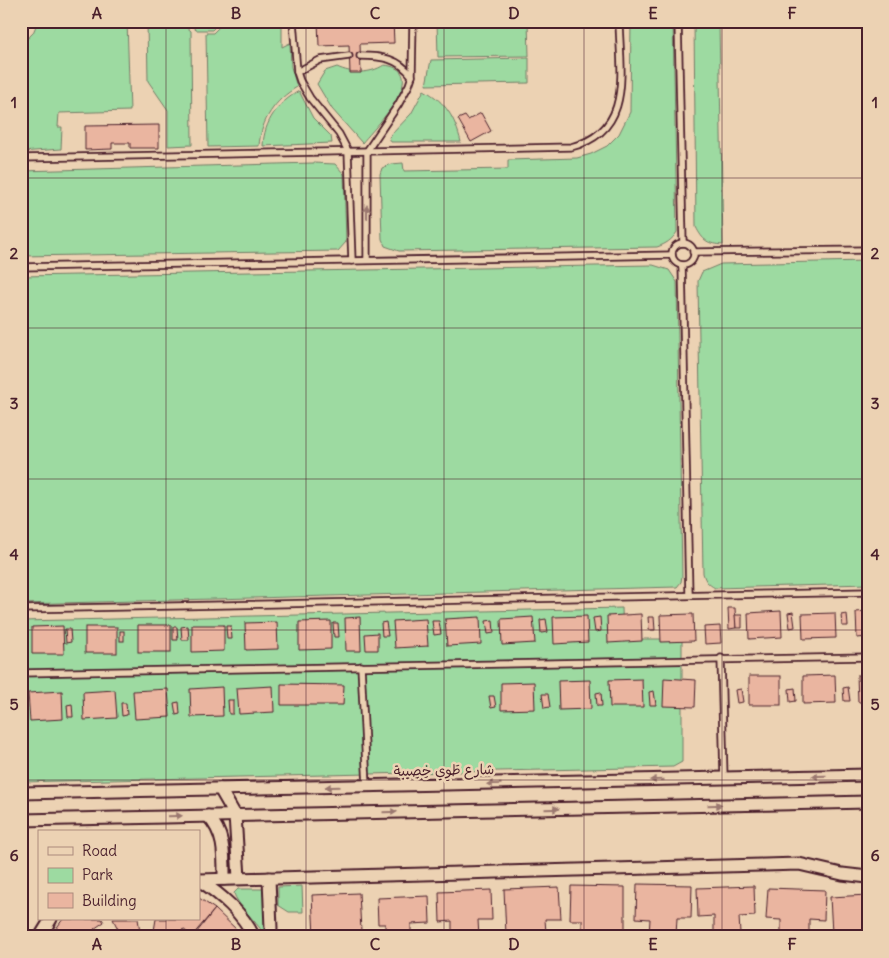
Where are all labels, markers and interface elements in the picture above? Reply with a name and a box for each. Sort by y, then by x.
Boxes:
text: A [92,3,102,23]
text: B [231,3,242,23]
text: C [370,3,381,23]
text: D [508,3,520,23]
text: E [648,3,658,23]
text: F [787,3,797,23]
text: 1 [11,92,17,112]
text: 1 [872,92,878,112]
one-way arrow [363,203,371,219]
text: 2 [10,243,19,263]
text: 2 [871,243,880,263]
text: 3 [9,393,19,413]
text: 3 [870,393,880,413]
text: 4 [9,544,19,564]
text: 4 [870,544,880,564]
text: 5 [9,694,19,714]
text: 5 [870,694,880,714]
street label: شارع طَوِي خِصِيبة [394,760,495,782]
one-way arrow [811,772,827,780]
one-way arrow [648,776,664,784]
one-way arrow [486,780,502,788]
one-way arrow [323,783,339,791]
one-way arrow [707,801,723,809]
one-way arrow [545,805,561,813]
one-way arrow [382,808,398,816]
one-way arrow [167,812,183,820]
legend [38,830,200,920]
text: Road [82,841,117,860]
text: 6 [9,845,19,865]
text: 6 [870,845,880,865]
text: Park [82,865,113,884]
text: Building [82,891,137,910]
text: A [92,934,102,954]
text: B [231,934,242,954]
text: C [370,934,381,954]
text: D [508,934,520,954]
text: E [648,934,658,954]
text: F [787,934,797,954]

